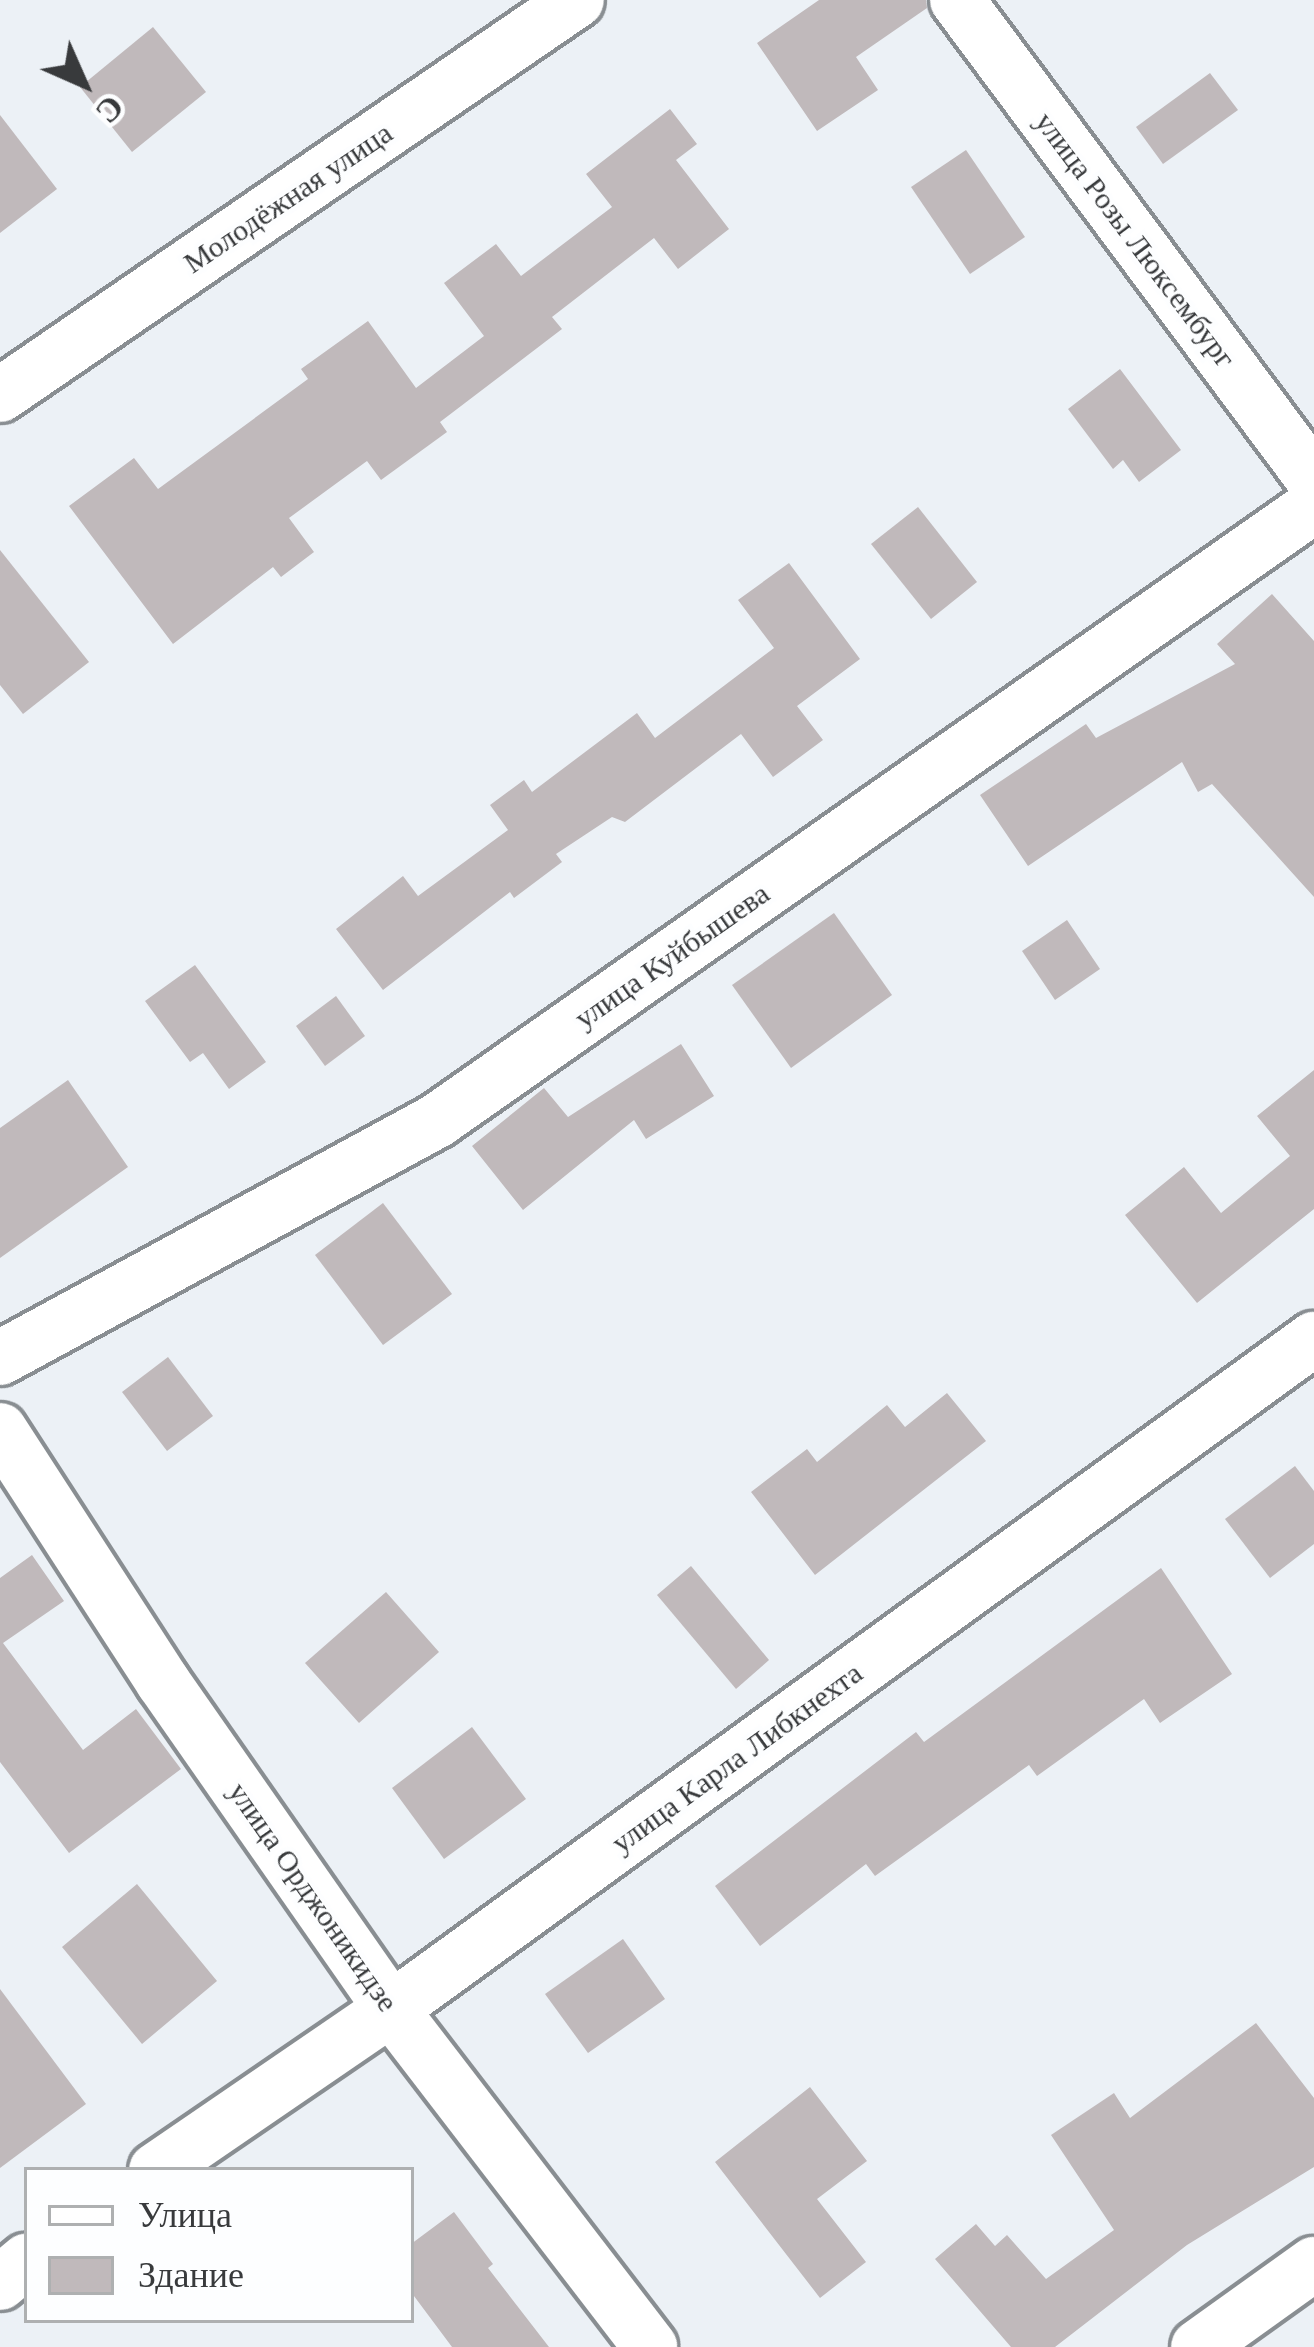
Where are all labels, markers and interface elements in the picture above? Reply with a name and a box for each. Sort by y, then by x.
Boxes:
north arrow [24,24,144,144]
text: С [88,88,131,131]
street label: улица Розы Люксембург [1027,105,1243,375]
street label: Молодёжная улица [177,115,399,281]
street label: улица Куйбышева [568,875,776,1037]
street label: улица Карла Либкнехта [605,1655,869,1861]
street label: улица Орджоникидзе [220,1775,406,2019]
legend [24,2167,414,2323]
text: Улица [138,2195,232,2235]
text: Здание [138,2255,244,2295]

